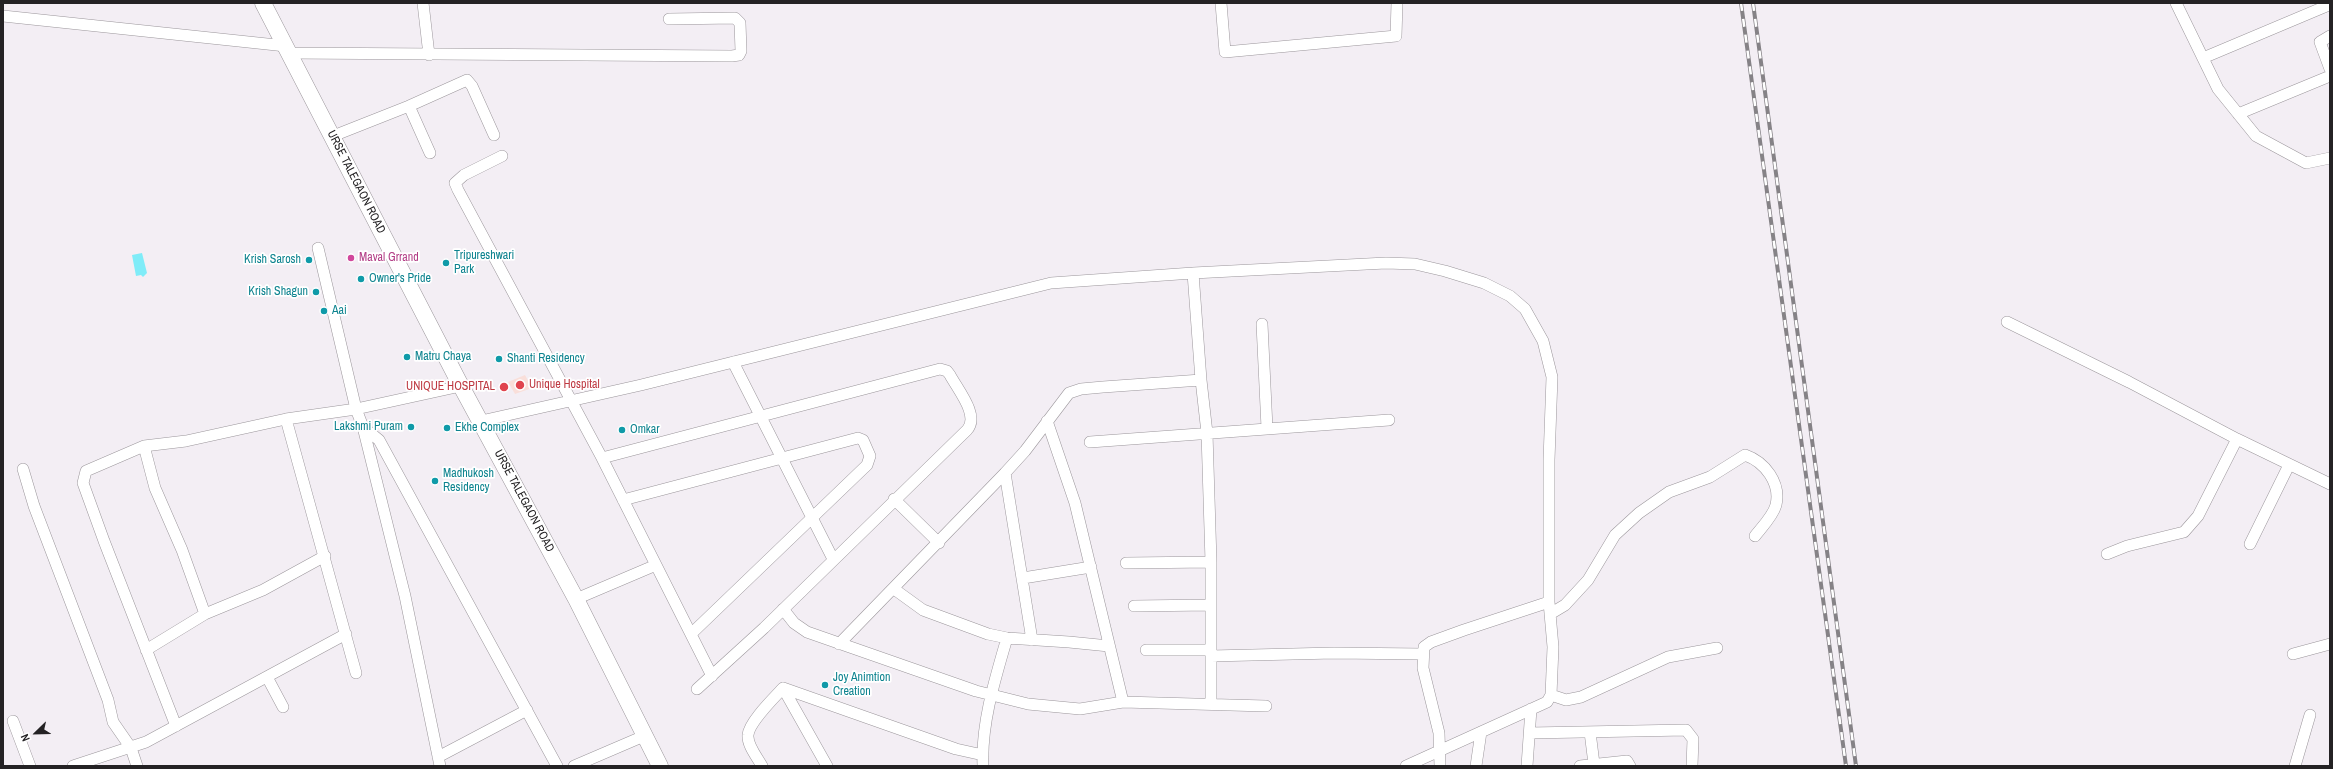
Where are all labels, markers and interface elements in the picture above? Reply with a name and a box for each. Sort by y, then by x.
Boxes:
street label: URSE TALEGAON ROAD [324,128,388,236]
place label: Tripureshwari Park [454,249,514,277]
place label: Maval Grrand [359,251,419,265]
place label: Krish Sarosh [244,253,301,267]
marker: Maval Grrand [346,253,356,263]
marker: Krish Sarosh [304,255,314,265]
marker: Tripureshwari Park [441,258,451,268]
place label: Owner's Pride [369,272,431,286]
marker: Owner's Pride [356,274,366,284]
place label: Krish Shagun [248,285,308,299]
marker: Krish Shagun [311,287,321,297]
place label: Aai [332,304,347,318]
marker: Aai [319,306,329,316]
place label: Matru Chaya [415,350,471,364]
marker: Matru Chaya [402,352,412,362]
place label: Shanti Residency [507,352,585,366]
marker: Shanti Residency [494,354,504,364]
place label: Unique Hospital [529,378,600,392]
marker: Unique Hospital [514,379,526,391]
place label: UNIQUE HOSPITAL [406,380,495,394]
marker: UNIQUE HOSPITAL [498,381,510,393]
place label: Lakshmi Puram [334,420,403,434]
place label: Ekhe Complex [455,421,519,435]
marker: Lakshmi Puram [406,422,416,432]
marker: Ekhe Complex [442,423,452,433]
place label: Omkar [630,423,660,437]
marker: Omkar [617,425,627,435]
street label: URSE TALEGAON ROAD [491,447,557,555]
place label: Madhukosh Residency [443,467,494,495]
marker: Madhukosh Residency [430,476,440,486]
place label: Joy Animtion Creation [833,671,890,699]
marker: Joy Animtion Creation [820,680,830,690]
north arrow [16,713,56,753]
text: N [17,732,33,743]

